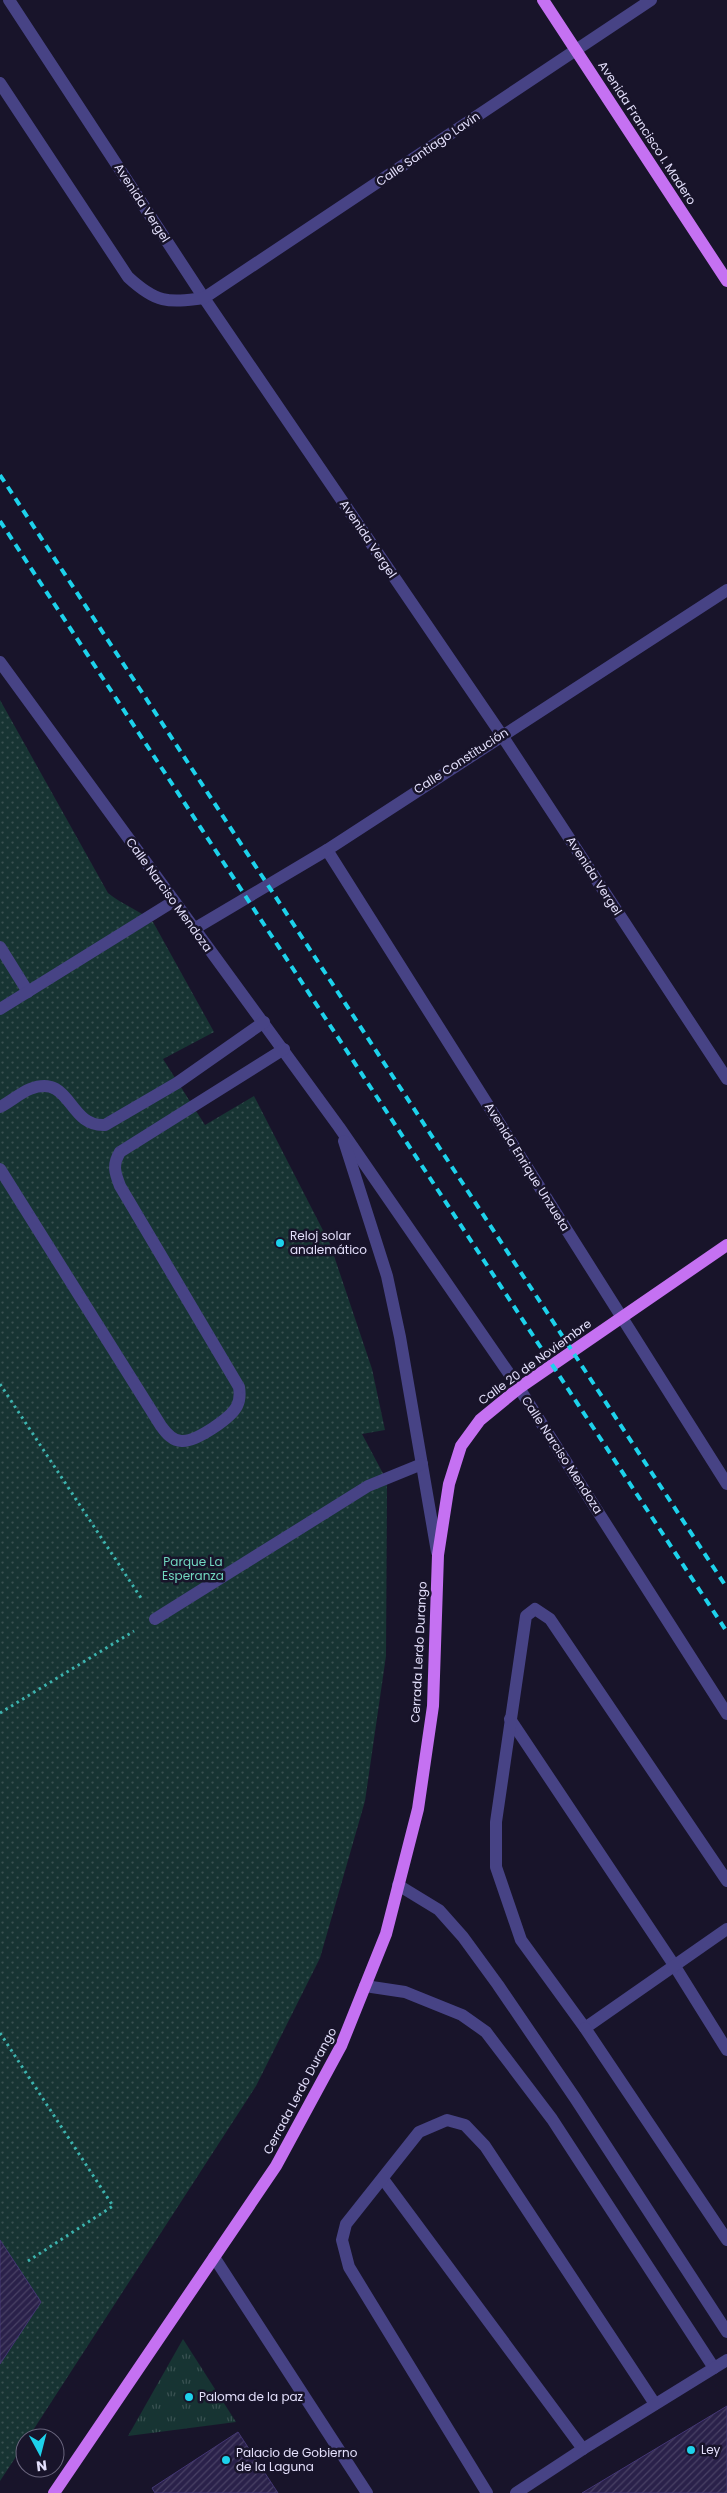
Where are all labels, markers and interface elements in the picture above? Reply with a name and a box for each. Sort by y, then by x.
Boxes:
street label: Avenida Francisco I. Madero [595,58,701,208]
street label: Calle Santiago Lavín [372,107,483,190]
street label: Avenida Vergel [111,160,174,245]
street label: Avenida Vergel [336,496,401,581]
street label: Calle Constitución [410,724,511,798]
street label: Avenida Vergel [563,833,626,918]
street label: Calle Narciso Mendoza [122,834,217,955]
street label: Avenida Enrique Unzueta [481,1099,574,1234]
place label: Reloj solar analemático [290,1227,367,1258]
marker: Reloj solar analemático [274,1237,286,1249]
street label: Calle 20 de Noviembre [475,1315,595,1408]
street label: Calle Narciso Mendoza [518,1393,607,1517]
park label: Parque La Esperanza [162,1553,224,1584]
street label: Cerrada Lerdo Durango [406,1581,431,1723]
street label: Cerrada Lerdo Durango [259,2024,340,2157]
place label: Paloma de la paz [199,2388,303,2405]
marker: Paloma de la paz [183,2391,195,2403]
north arrow [15,2428,65,2478]
place label: Ley [701,2441,721,2458]
place label: Palacio de Gobierno de la Laguna [236,2444,358,2475]
marker: Ley [685,2444,697,2456]
marker: Palacio de Gobierno de la Laguna [220,2454,232,2466]
text: N [35,2455,48,2476]

